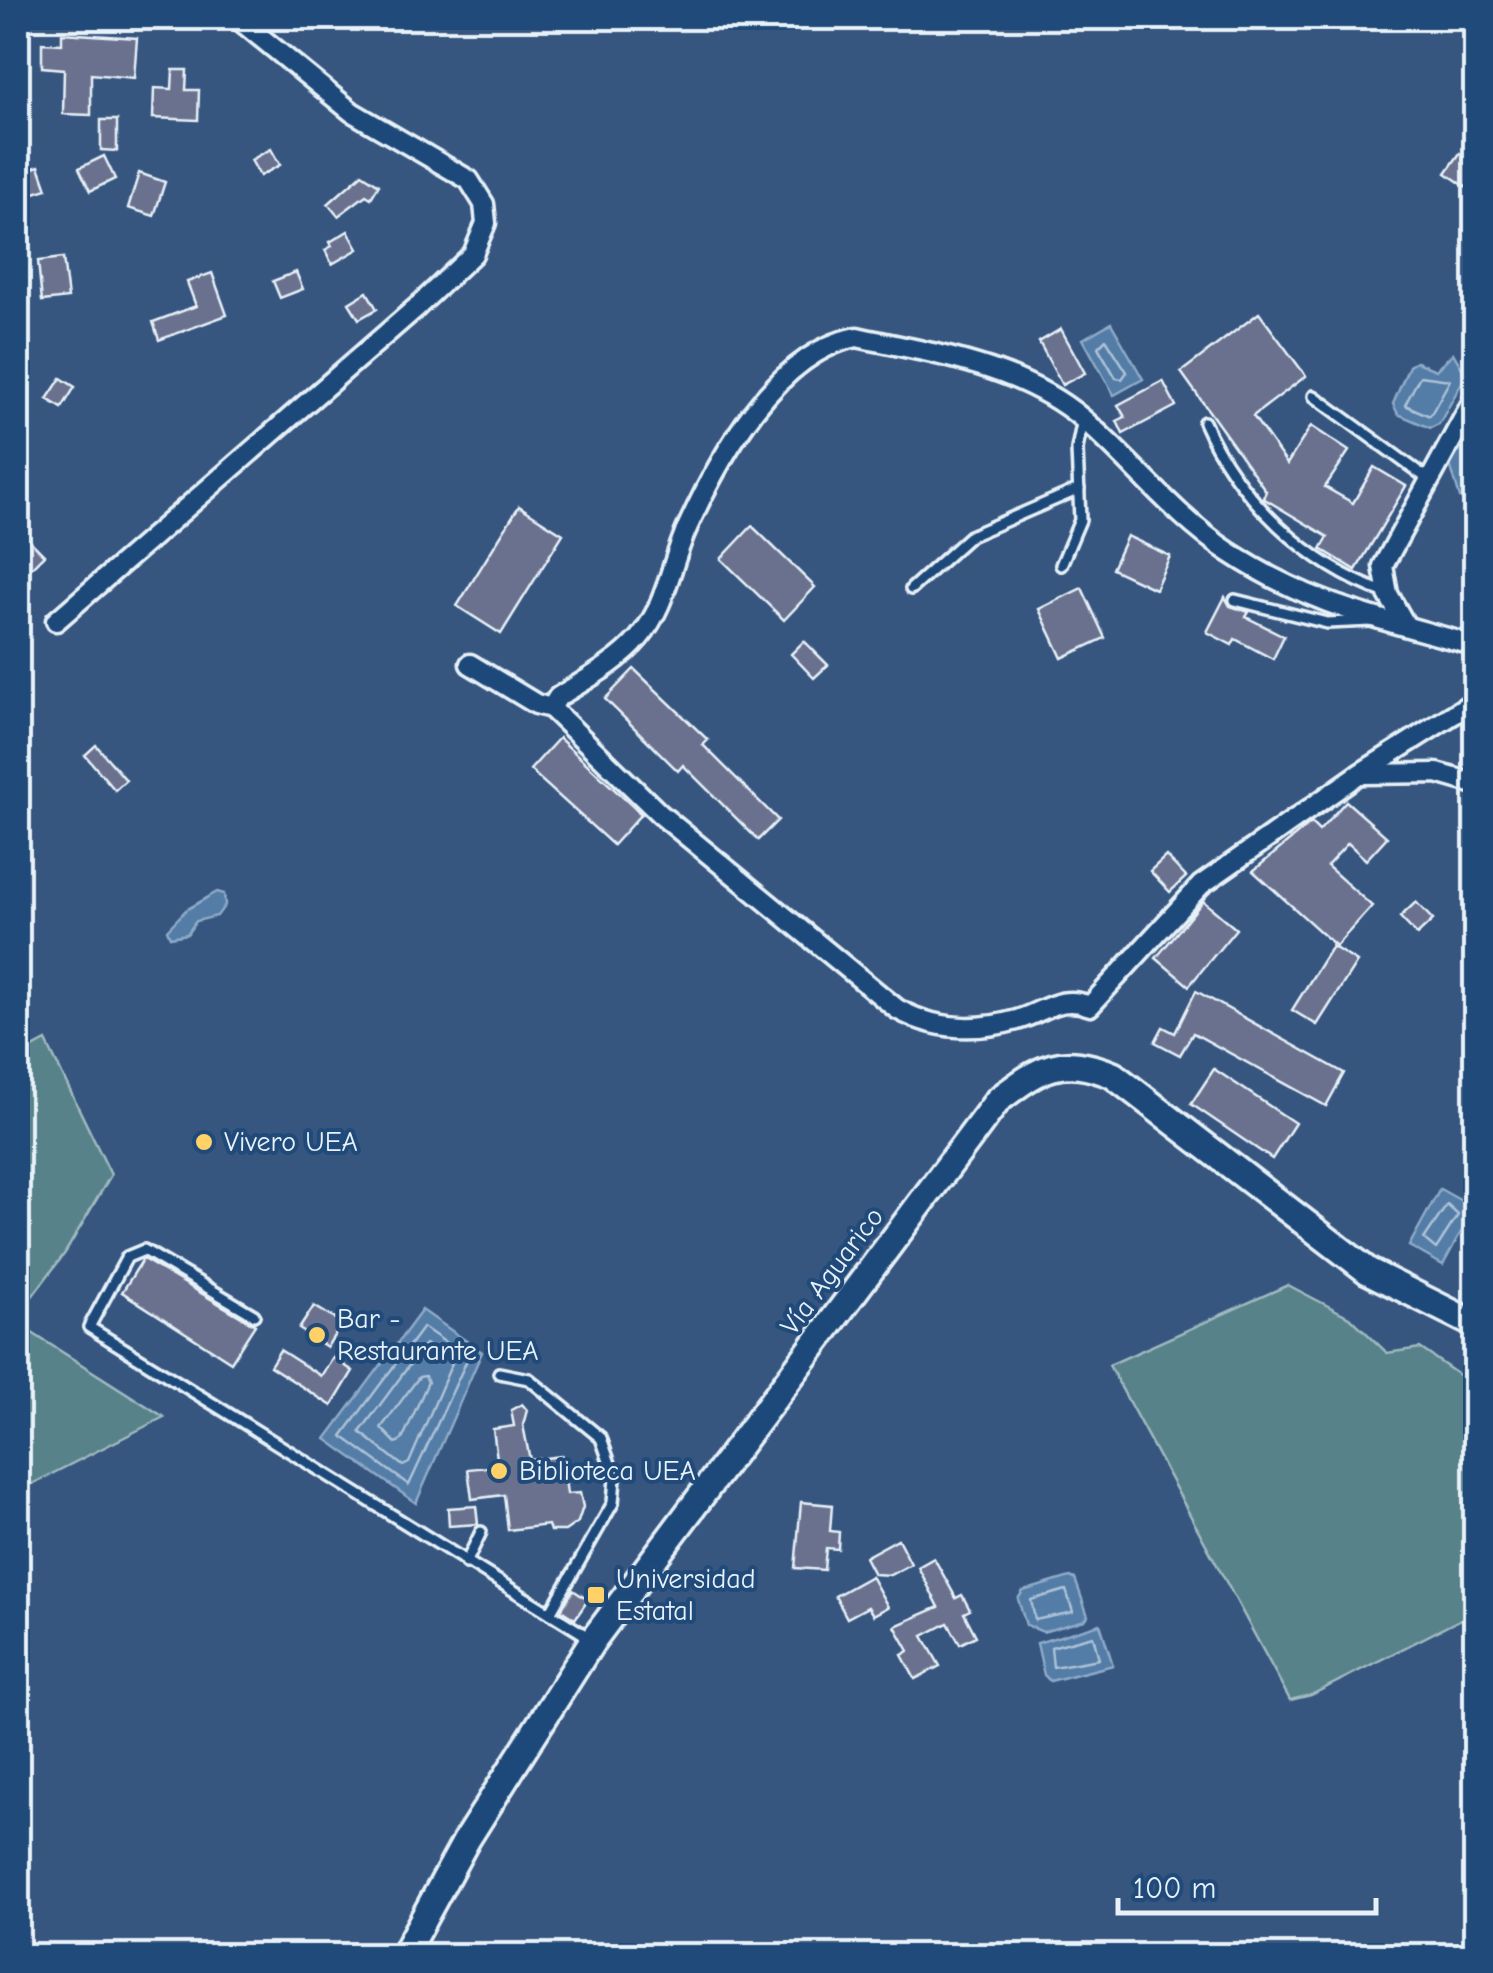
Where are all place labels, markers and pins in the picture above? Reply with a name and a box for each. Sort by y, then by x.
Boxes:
place label: Vivero UEA [224,1126,358,1158]
marker: Vivero UEA [193,1131,215,1153]
place label: Bar - Restaurante UEA [337,1303,539,1367]
marker: Bar - Restaurante UEA [306,1324,328,1346]
place label: Biblioteca UEA [519,1455,696,1487]
marker: Biblioteca UEA [488,1460,510,1482]
place label: Universidad Estatal [616,1563,756,1627]
marker: Universidad Estatal [585,1584,607,1606]

